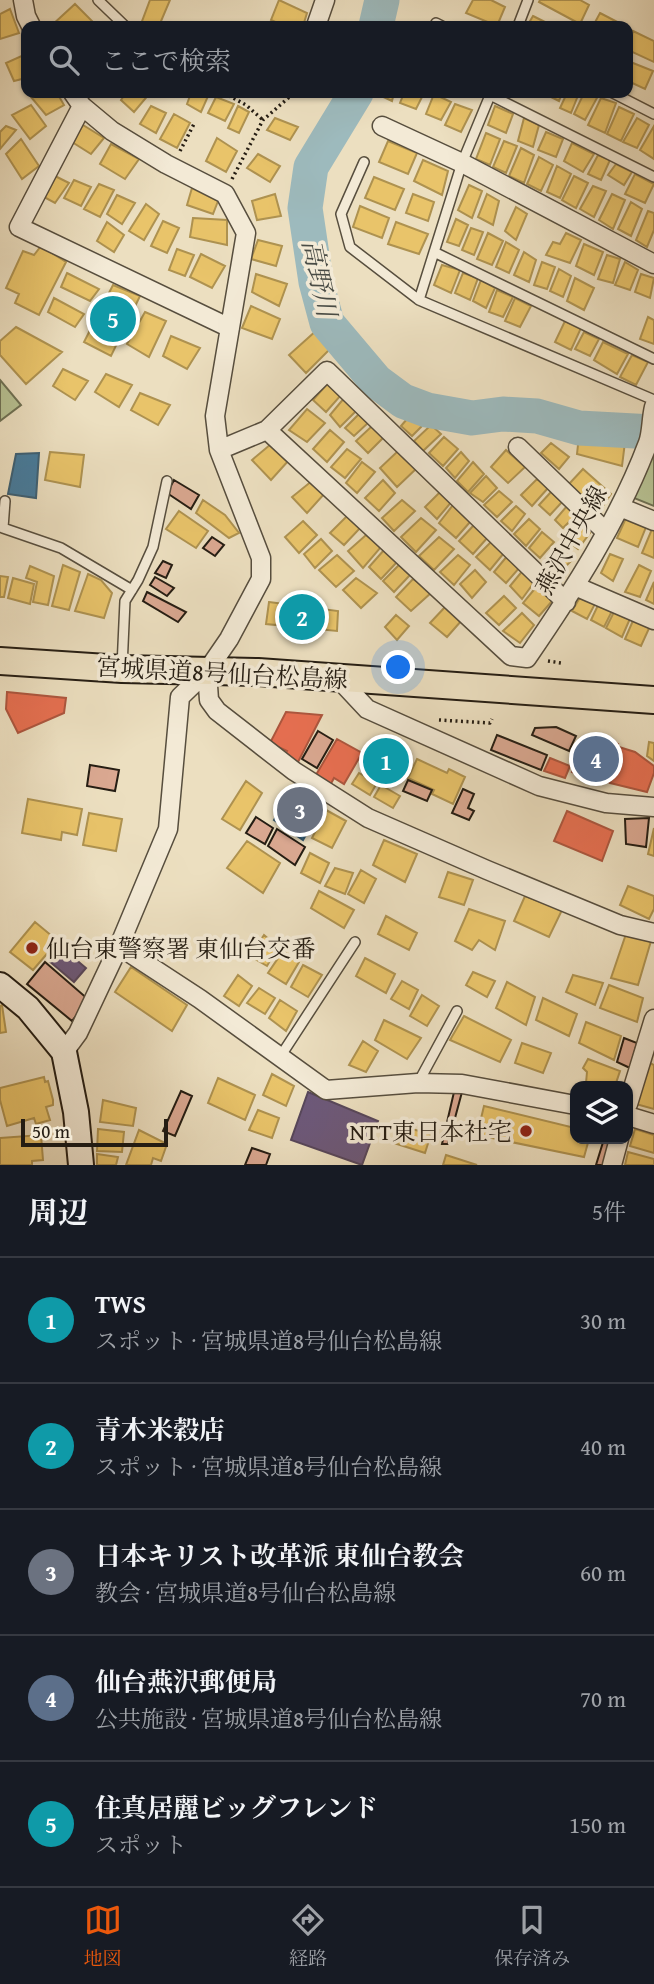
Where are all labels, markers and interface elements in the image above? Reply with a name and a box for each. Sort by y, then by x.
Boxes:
search box [21,21,633,98]
icon: search [45,41,83,79]
text: ここで検索 [101,41,231,80]
water label: 高野川 [293,236,348,323]
pin: 5 [90,293,136,345]
street label: 燕沢中央線 [527,479,615,601]
pin: 2 [279,591,325,643]
street label: 宮城県道8号仙台松島線 [95,649,349,697]
your location [381,650,415,684]
pin: 4 [573,733,619,785]
pin: 1 [363,735,409,787]
pin: 3 [277,784,323,836]
place label: 仙台東警察署 東仙台交番 [46,931,315,966]
marker: 仙台東警察署 東仙台交番 [24,940,40,956]
map controls [570,1081,633,1144]
button: layers [570,1081,633,1144]
place label: NTT東日本社宅 [349,1114,512,1149]
scale bar [21,1116,168,1148]
text: 50 m [32,1117,70,1145]
marker: NTT東日本社宅 [518,1123,534,1139]
text: 周辺 [28,1190,88,1234]
text: 5件 [592,1195,626,1228]
text: TWS [95,1284,146,1323]
text: 1 [45,1304,57,1337]
text: 30 m [580,1304,626,1337]
text: スポット · 宮城県道8号仙台松島線 [95,1324,442,1357]
text: 青木米穀店 [95,1410,225,1449]
text: 2 [45,1430,57,1463]
text: 40 m [580,1430,626,1463]
text: スポット · 宮城県道8号仙台松島線 [95,1450,442,1483]
text: 日本キリスト改革派 東仙台教会 [95,1536,464,1575]
text: 3 [45,1556,57,1589]
text: 60 m [580,1556,626,1589]
text: 教会 · 宮城県道8号仙台松島線 [95,1576,396,1609]
text: 仙台燕沢郵便局 [95,1662,277,1701]
text: 4 [45,1682,57,1715]
text: 70 m [580,1682,626,1715]
text: 公共施設 · 宮城県道8号仙台松島線 [95,1702,442,1735]
text: 住真居麗ビッグフレンド [95,1788,378,1827]
text: 5 [45,1808,57,1841]
text: 150 m [569,1808,626,1841]
text: スポット [95,1828,187,1861]
tab: 地図 [84,1901,122,1972]
tab: 経路 [289,1901,327,1972]
tab: 保存済み [494,1901,570,1972]

